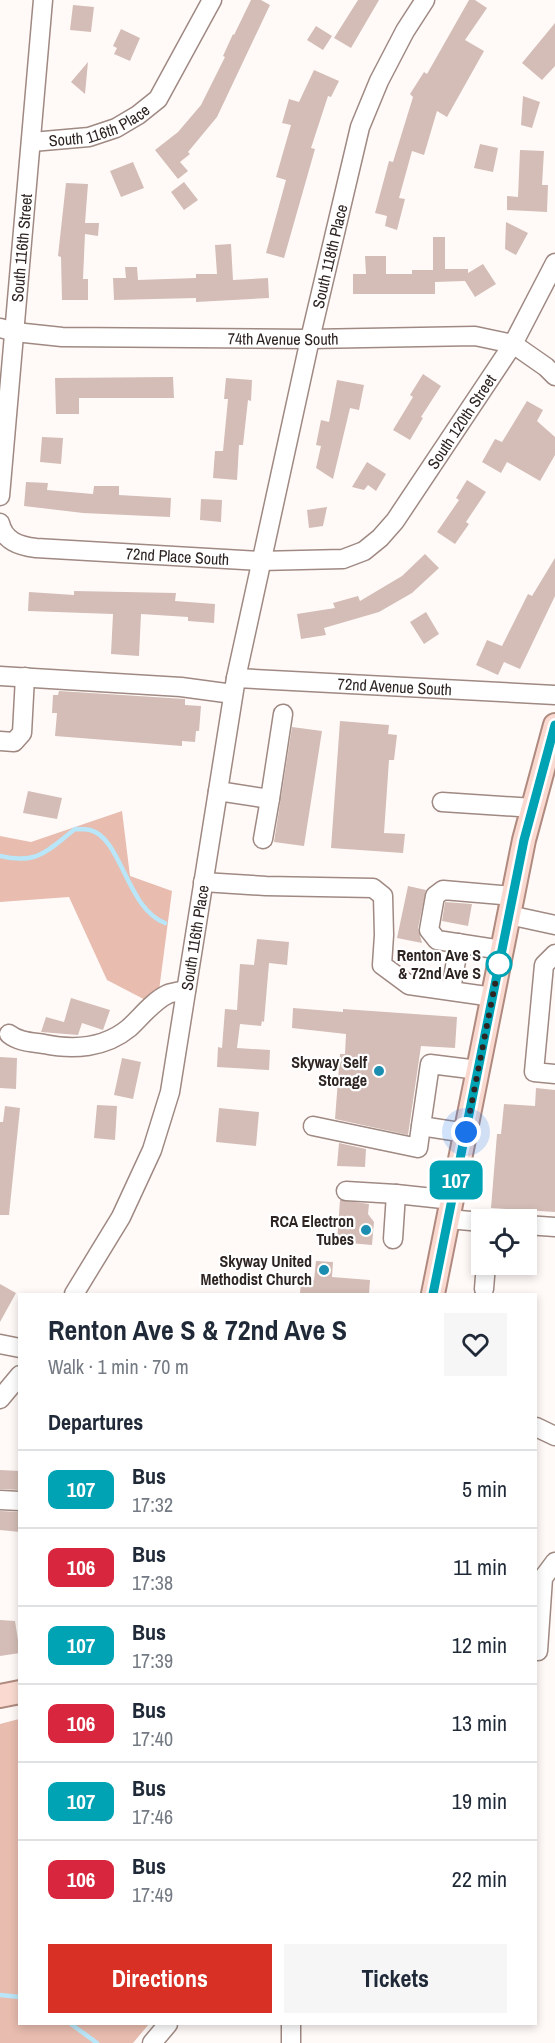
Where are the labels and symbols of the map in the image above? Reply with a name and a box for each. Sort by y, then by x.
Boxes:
street label: South 116th Place [48,99,154,151]
street label: South 116th Street [6,193,37,303]
street label: South 118th Place [307,202,352,311]
street label: 74th Avenue South [228,327,339,350]
street label: South 120th Street [422,370,501,473]
street label: 72nd Place South [125,542,230,570]
street label: 72nd Avenue South [337,672,452,700]
street label: South 116th Place [175,883,214,992]
place label: Renton Ave S & 72nd Ave S [397,944,481,984]
marker: Renton Ave S & 72nd Ave S [486,951,512,977]
place label: Skyway Self Storage [291,1051,368,1091]
marker: Skyway Self Storage [372,1064,386,1078]
your location [451,1117,481,1147]
line badge: 107 [422,1160,490,1200]
place label: RCA Electron Tubes [270,1210,354,1250]
marker: RCA Electron Tubes [359,1223,373,1237]
place label: Skyway United Methodist Church [200,1250,312,1290]
marker: Skyway United Methodist Church [317,1263,331,1277]

